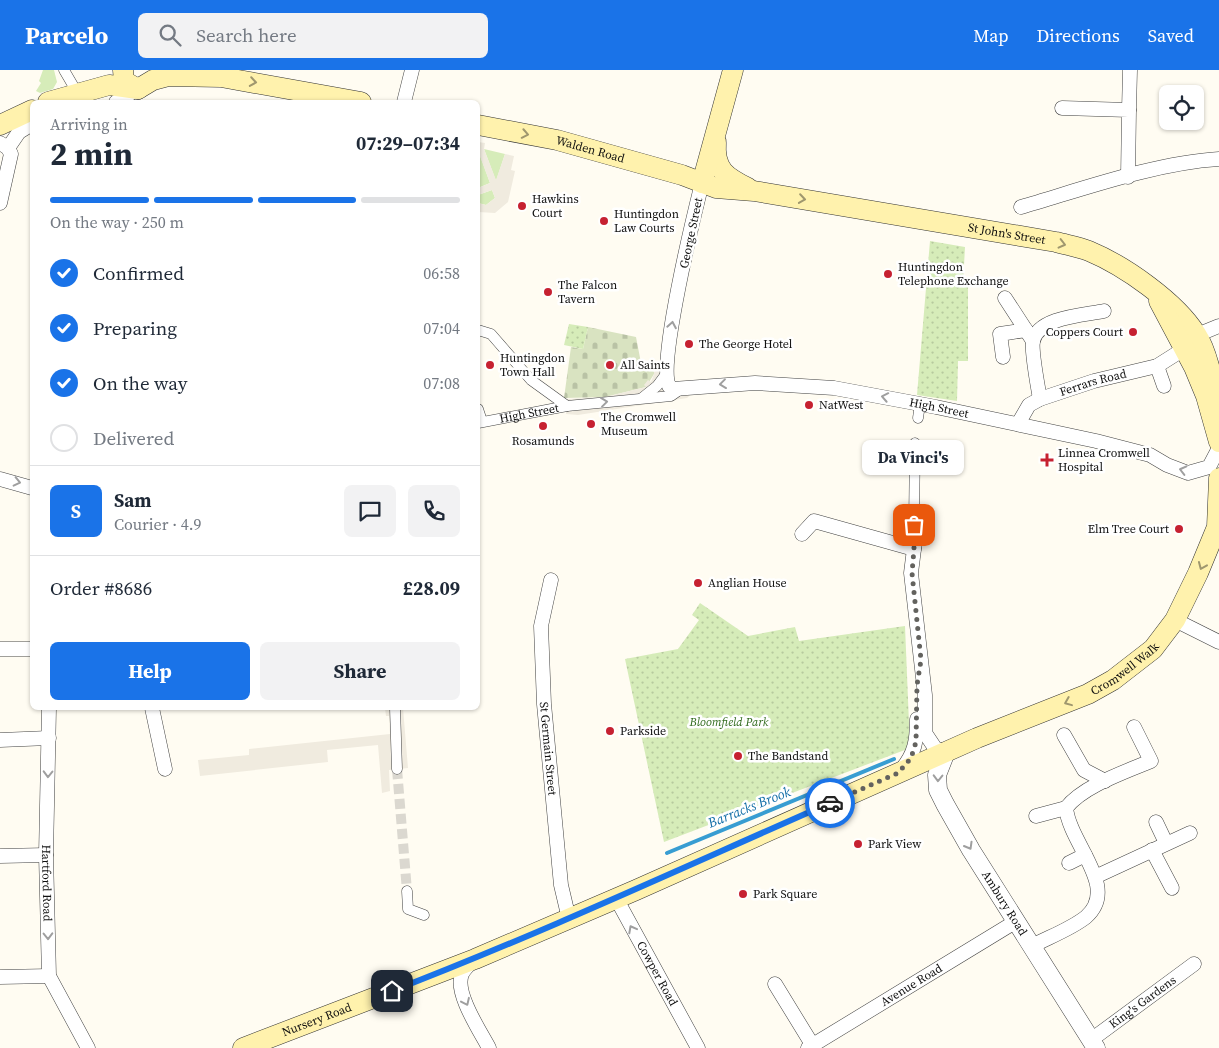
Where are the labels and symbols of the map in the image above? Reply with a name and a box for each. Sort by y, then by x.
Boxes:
one-way arrow [249,77,258,87]
one-way arrow [521,129,530,139]
street label: Walden Road [554,132,627,167]
place label: Hawkins Court [532,191,579,221]
one-way arrow [798,193,806,204]
street label: George Street [676,196,706,270]
marker: Hawkins Court [516,200,528,212]
place label: Huntingdon Law Courts [614,206,679,236]
marker: Huntingdon Law Courts [598,215,610,227]
street label: St John's Street [967,219,1047,248]
one-way arrow [1057,238,1066,249]
place label: Huntingdon Telephone Exchange [898,259,1009,289]
marker: Huntingdon Telephone Exchange [882,268,894,280]
place label: The Falcon Tavern [558,277,617,307]
marker: The Falcon Tavern [542,286,554,298]
one-way arrow [667,321,677,330]
place label: Coppers Court [1046,324,1123,340]
marker: Coppers Court [1127,326,1139,338]
place label: The George Hotel [699,336,793,352]
marker: The George Hotel [683,338,695,350]
place label: Huntingdon Town Hall [500,350,565,380]
place label: All Saints [620,357,670,373]
marker: Huntingdon Town Hall [484,359,496,371]
marker: All Saints [604,359,616,371]
street label: Ferrars Road [1057,366,1128,400]
one-way arrow [719,378,727,389]
one-way arrow [880,392,889,403]
street label: High Street [908,394,970,422]
one-way arrow [600,397,608,408]
place label: NatWest [819,397,863,413]
marker: NatWest [803,399,815,411]
street label: High Street [498,400,560,427]
place label: The Cromwell Museum [601,409,676,439]
marker: The Cromwell Museum [585,418,597,430]
marker: Rosamunds [537,420,549,432]
place label: Rosamunds [512,433,574,449]
callout: Da Vinci's [863,440,965,475]
place label: Linnea Cromwell Hospital [1058,445,1150,475]
marker: Linnea Cromwell Hospital [1040,453,1054,467]
one-way arrow [1179,465,1187,476]
one-way arrow [12,477,21,487]
pin [893,504,935,546]
place label: Elm Tree Court [1088,521,1169,537]
marker: Elm Tree Court [1173,523,1185,535]
one-way arrow [1197,561,1208,570]
place label: Anglian House [708,575,787,591]
marker: Anglian House [692,577,704,589]
street label: Cromwell Walk [1088,639,1163,699]
one-way arrow [1064,696,1073,706]
street label: St Germain Street [536,701,561,796]
park label: Bloomfield Park [689,714,769,730]
place label: Parkside [620,723,666,739]
marker: Parkside [604,725,616,737]
place label: The Bandstand [748,748,828,764]
marker: The Bandstand [732,750,744,762]
one-way arrow [43,770,53,778]
one-way arrow [933,774,943,782]
courier [805,778,855,828]
water label: Barracks Brook [704,781,794,833]
place label: Park View [868,836,922,852]
marker: Park View [852,838,864,850]
one-way arrow [962,841,972,850]
street label: Hartford Road [38,844,56,922]
street label: Ambury Road [978,868,1031,939]
place label: Park Square [753,886,817,902]
marker: Park Square [737,888,749,900]
one-way arrow [629,925,639,934]
one-way arrow [43,932,53,940]
street label: Cowper Road [633,938,682,1009]
street label: Avenue Road [878,960,945,1010]
pin [371,970,413,1012]
street label: King's Gardens [1106,972,1179,1032]
one-way arrow [460,997,470,1006]
street label: Nursery Road [280,999,354,1040]

